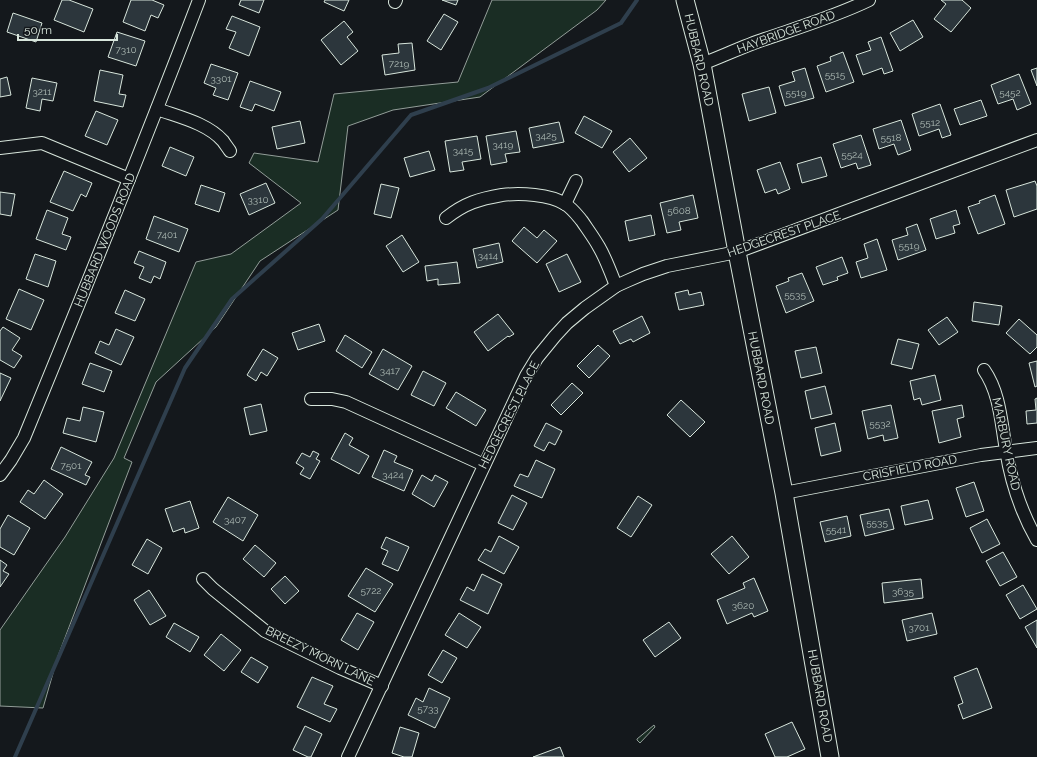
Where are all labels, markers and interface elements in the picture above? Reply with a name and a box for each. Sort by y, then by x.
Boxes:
street label: HAYBRIDGE ROAD [735,8,837,56]
street label: HUBBARD ROAD [682,12,717,108]
scale bar [18,16,117,42]
text: 50 m [24,23,52,37]
house number: 7310 [115,44,137,55]
house number: 7219 [389,58,409,69]
house number: 5515 [825,69,846,80]
house number: 3301 [210,73,232,84]
house number: 3211 [32,86,52,97]
house number: 5519 [785,87,807,98]
house number: 5452 [999,87,1021,98]
house number: 5512 [920,117,940,128]
house number: 3425 [535,130,557,141]
house number: 5518 [880,132,902,143]
house number: 3419 [493,139,514,150]
house number: 3415 [453,145,474,156]
house number: 5524 [841,149,863,160]
street label: HUBBARD WOODS ROAD [72,171,138,309]
house number: 3310 [247,194,269,205]
house number: 5608 [667,205,691,216]
street label: HEDGECREST PLACE [726,208,842,260]
house number: 7401 [157,229,178,240]
house number: 5519 [898,240,920,251]
house number: 3414 [478,250,499,261]
house number: 5535 [784,289,806,300]
street label: HUBBARD ROAD [745,330,777,426]
street label: HEDGECREST PLACE [476,359,542,471]
house number: 3417 [380,365,401,376]
street label: MARBURY ROAD [989,396,1023,492]
house number: 5532 [869,418,891,429]
street label: CRISFIELD ROAD [862,452,959,484]
house number: 7501 [60,460,82,471]
house number: 3424 [382,469,404,480]
house number: 3407 [224,514,247,525]
house number: 5535 [866,517,888,528]
house number: 5541 [826,524,847,535]
house number: 5722 [360,585,382,596]
house number: 3635 [892,586,915,597]
house number: 3620 [732,600,754,611]
house number: 3701 [909,622,930,633]
street label: BREEZY MORN LANE [263,623,377,689]
street label: HUBBARD ROAD [805,648,835,744]
house number: 5733 [417,703,439,714]

